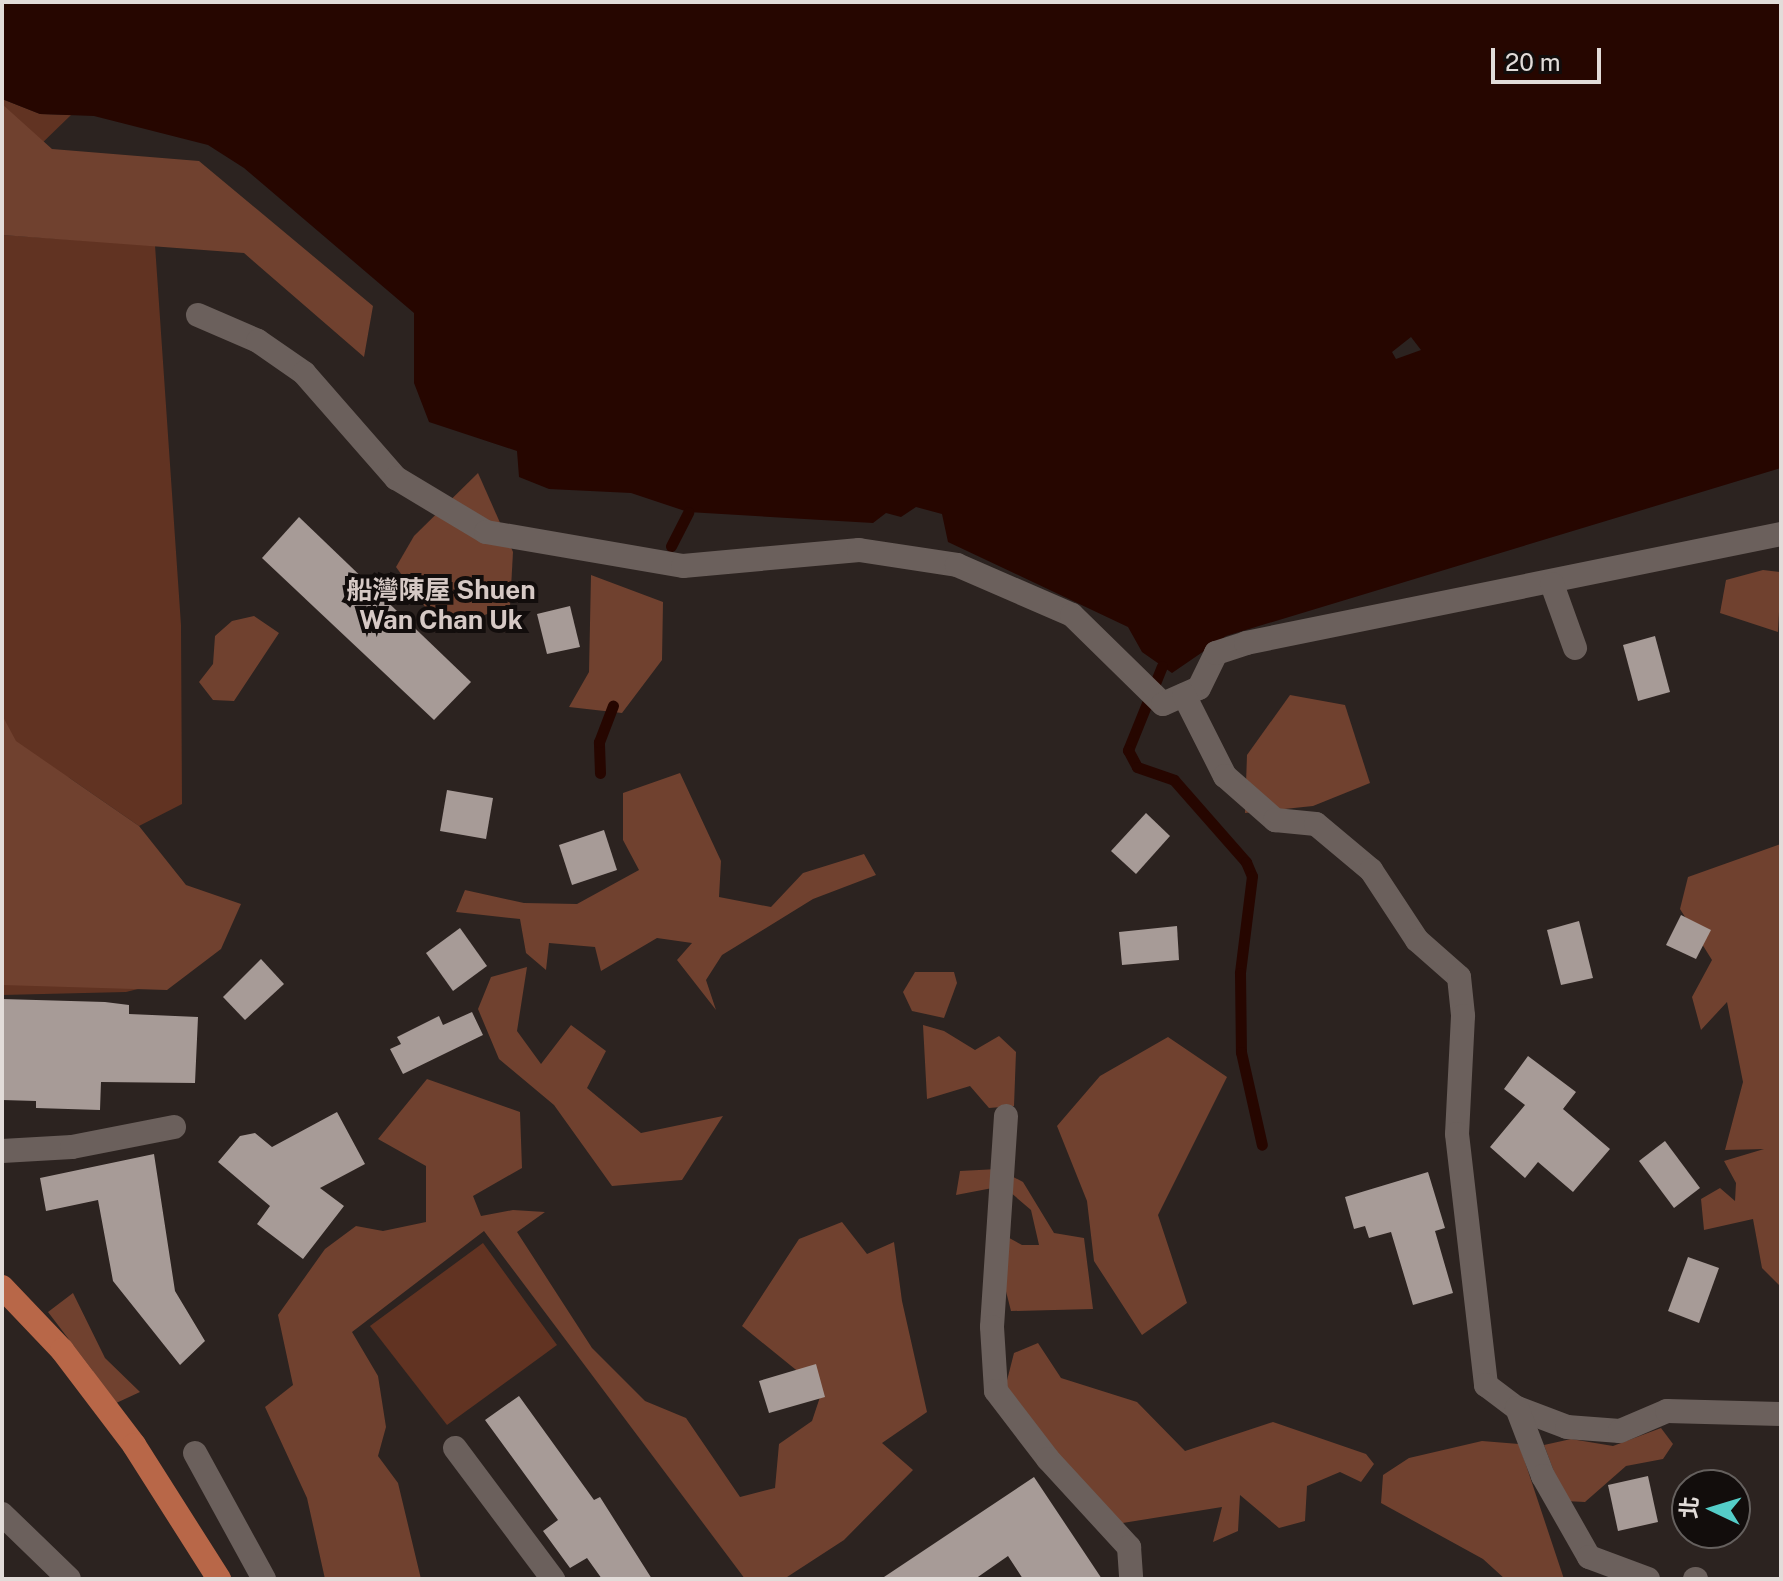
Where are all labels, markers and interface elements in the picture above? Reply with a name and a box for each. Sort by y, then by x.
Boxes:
scale bar [1495,32,1605,82]
text: 20 m [1505,48,1561,76]
district label: 船灣陳屋 Shuen Wan Chan Uk [346,574,536,636]
north arrow [1671,1469,1751,1549]
text: 北 [1675,1496,1703,1519]

